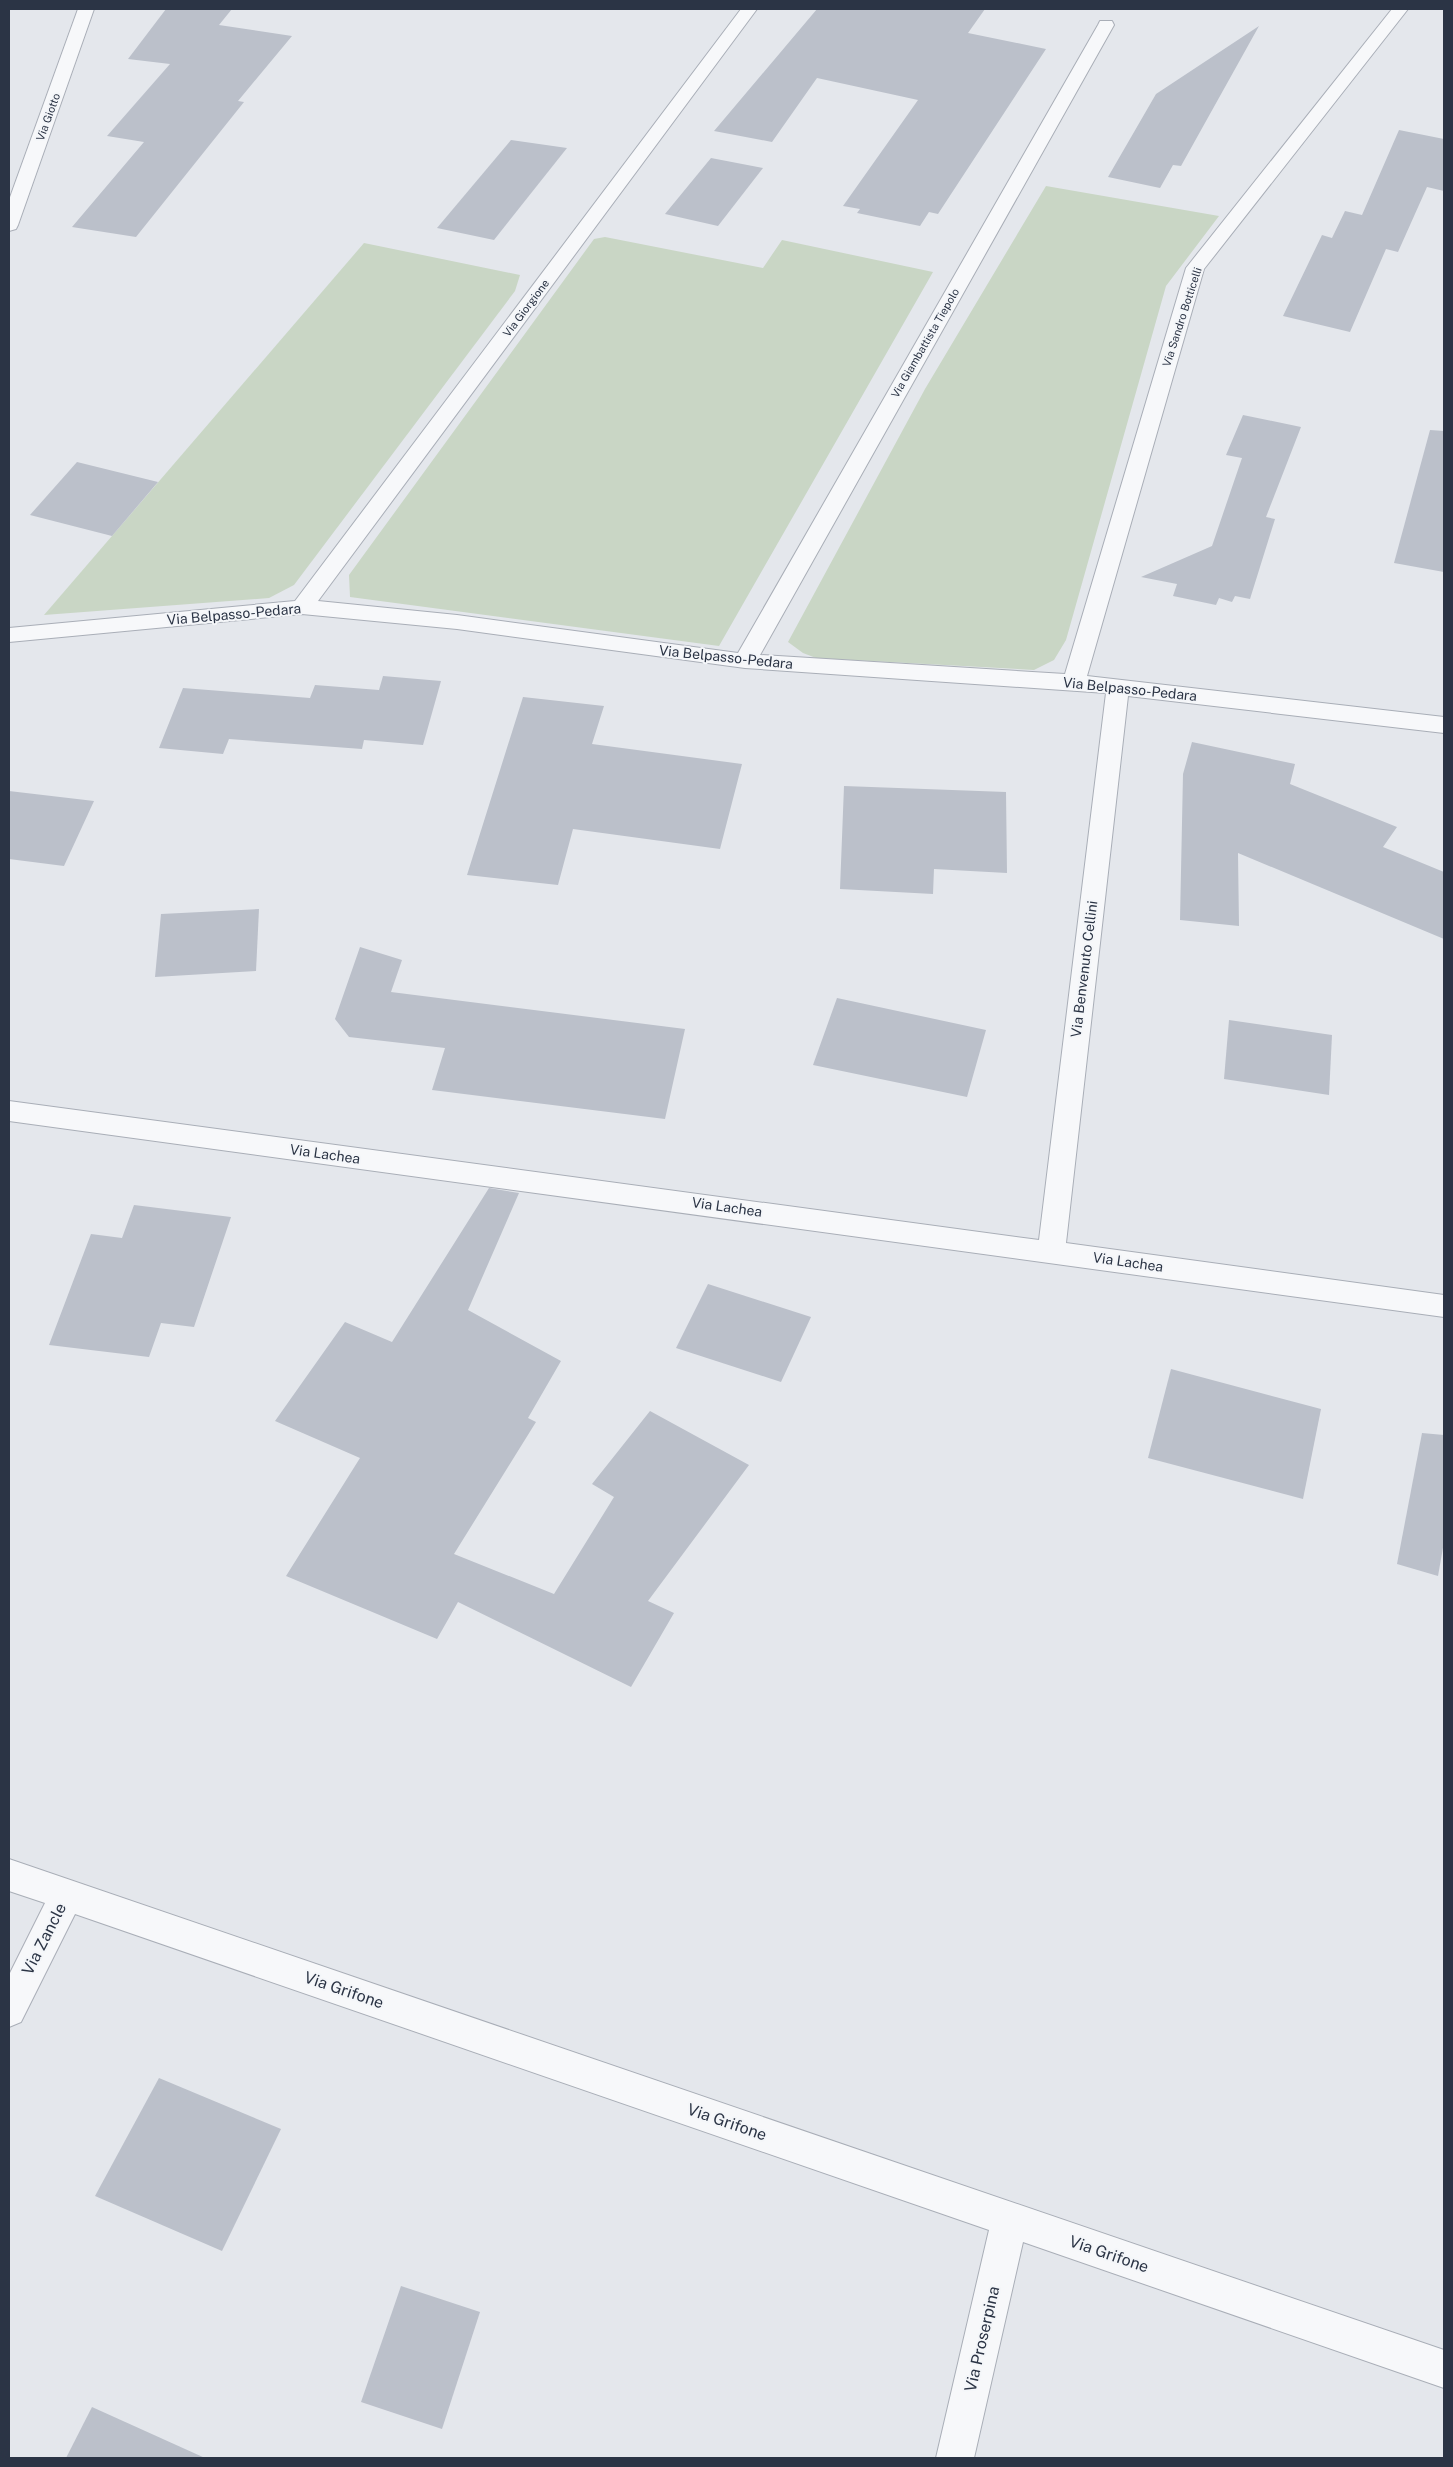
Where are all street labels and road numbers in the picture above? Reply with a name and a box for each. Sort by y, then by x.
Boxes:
street label: Via Giotto [34,92,62,142]
street label: Via Sandro Botticelli [1160,266,1204,368]
street label: Via Giorgione [501,277,551,339]
street label: Via Giambattista Tiepolo [889,286,961,400]
street label: Via Belpasso-Pedara [166,600,302,628]
street label: Via Belpasso-Pedara [658,642,794,672]
street label: Via Belpasso-Pedara [1062,674,1198,704]
street label: Via Benvenuto Cellini [1068,900,1100,1038]
street label: Via Lachea [289,1141,361,1167]
street label: Via Lachea [691,1194,763,1220]
street label: Via Lachea [1092,1249,1164,1275]
street label: Via Zancle [18,1900,70,1978]
street label: Via Grifone [302,1968,386,2012]
street label: Via Grifone [685,2100,769,2144]
street label: Via Grifone [1067,2232,1151,2276]
street label: Via Proserpina [961,2284,1003,2394]

